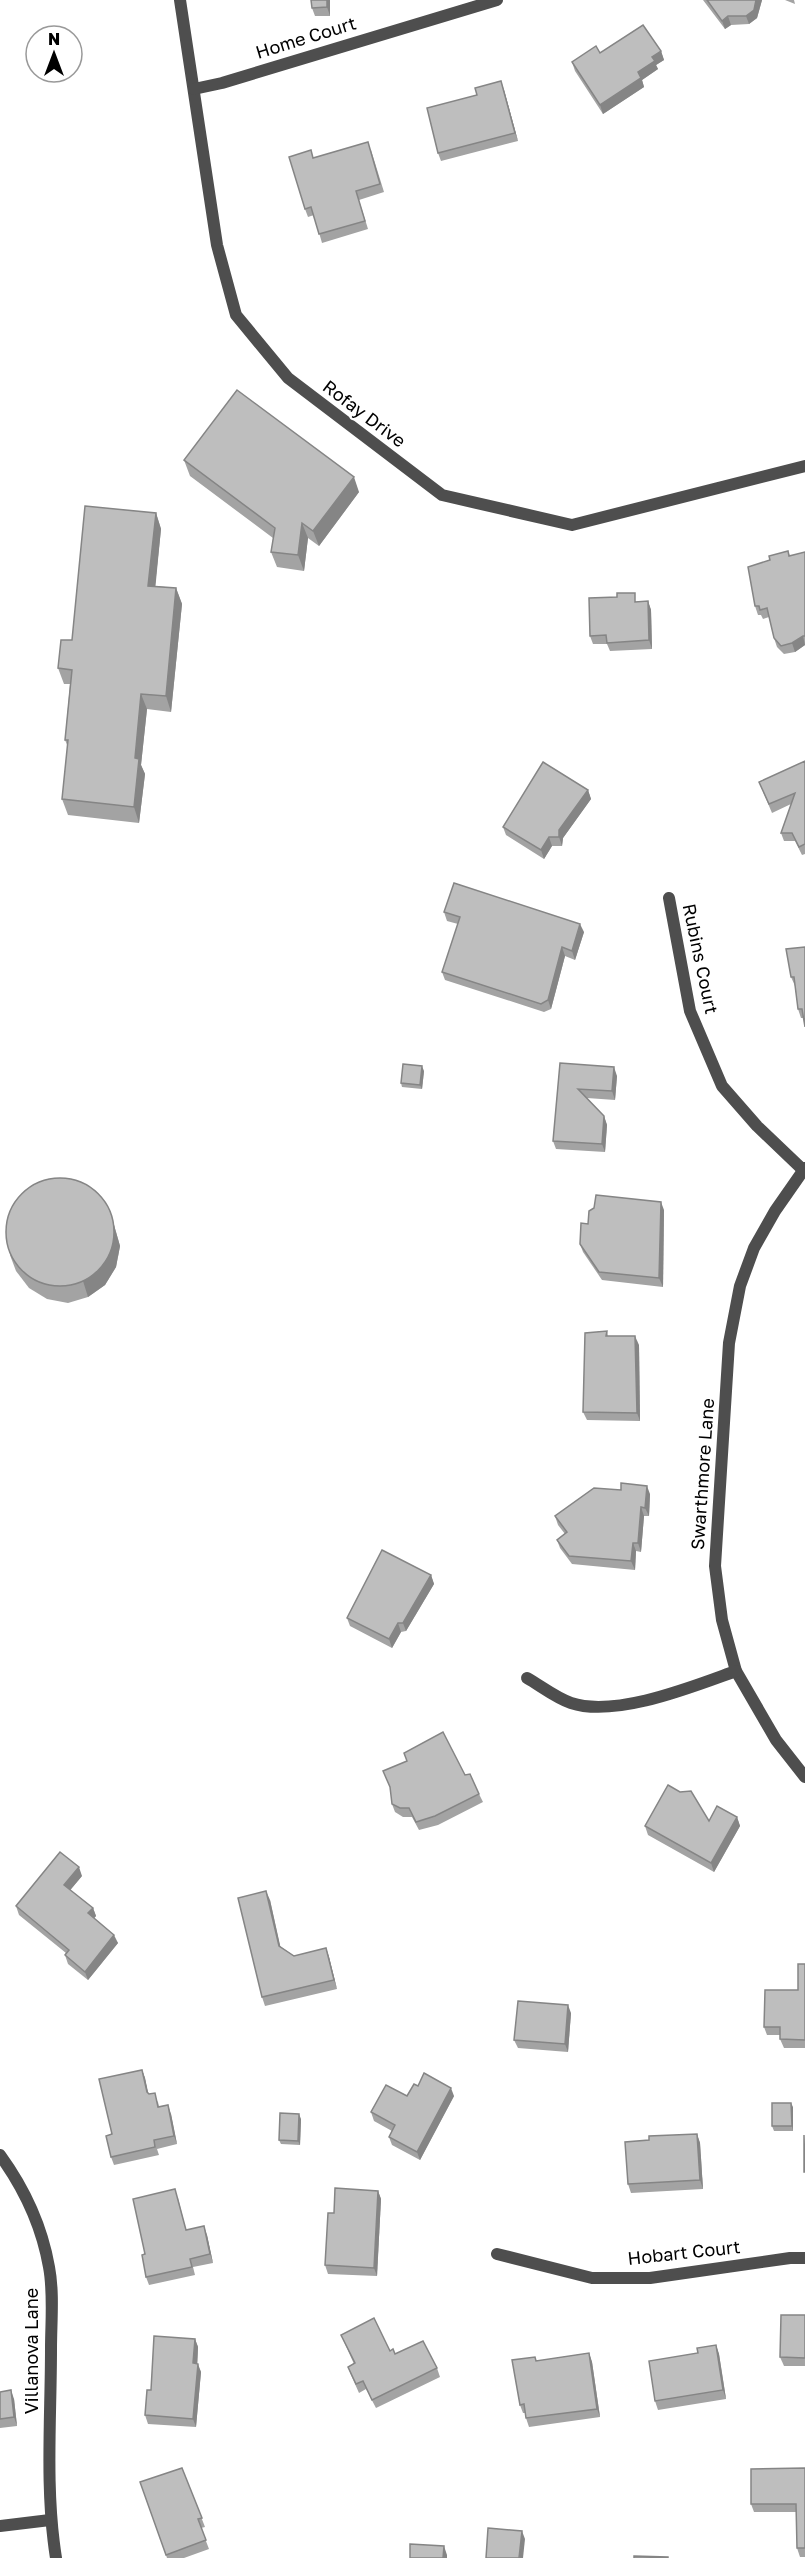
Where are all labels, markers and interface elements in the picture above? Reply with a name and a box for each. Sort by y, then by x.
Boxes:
street label: Home Court [253,11,359,63]
north arrow [24,24,84,84]
text: N [48,29,60,49]
street label: Rofay Drive [319,375,410,451]
street label: Rubins Court [679,902,723,1016]
street label: Swarthmore Lane [686,1397,718,1551]
street label: Hobart Court [626,2235,741,2269]
street label: Villanova Lane [20,2288,42,2414]

